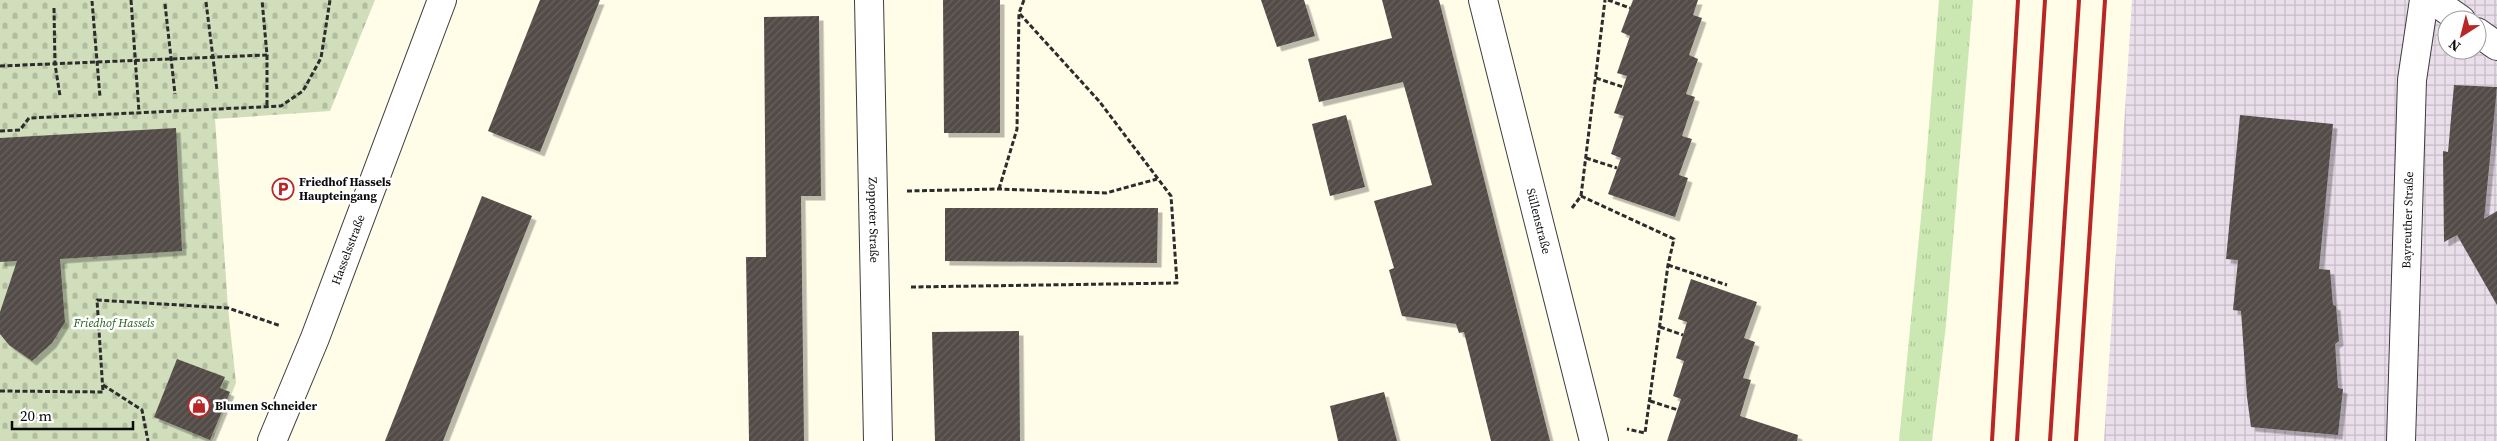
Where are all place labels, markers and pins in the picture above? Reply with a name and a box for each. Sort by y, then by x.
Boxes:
place label: Friedhof Hassels Haupteingang [299,174,392,204]
parking icon: Friedhof Hassels Haupteingang [271,177,295,201]
shop icon: Blumen Schneider [187,394,211,418]
place label: Blumen Schneider [215,398,317,414]

